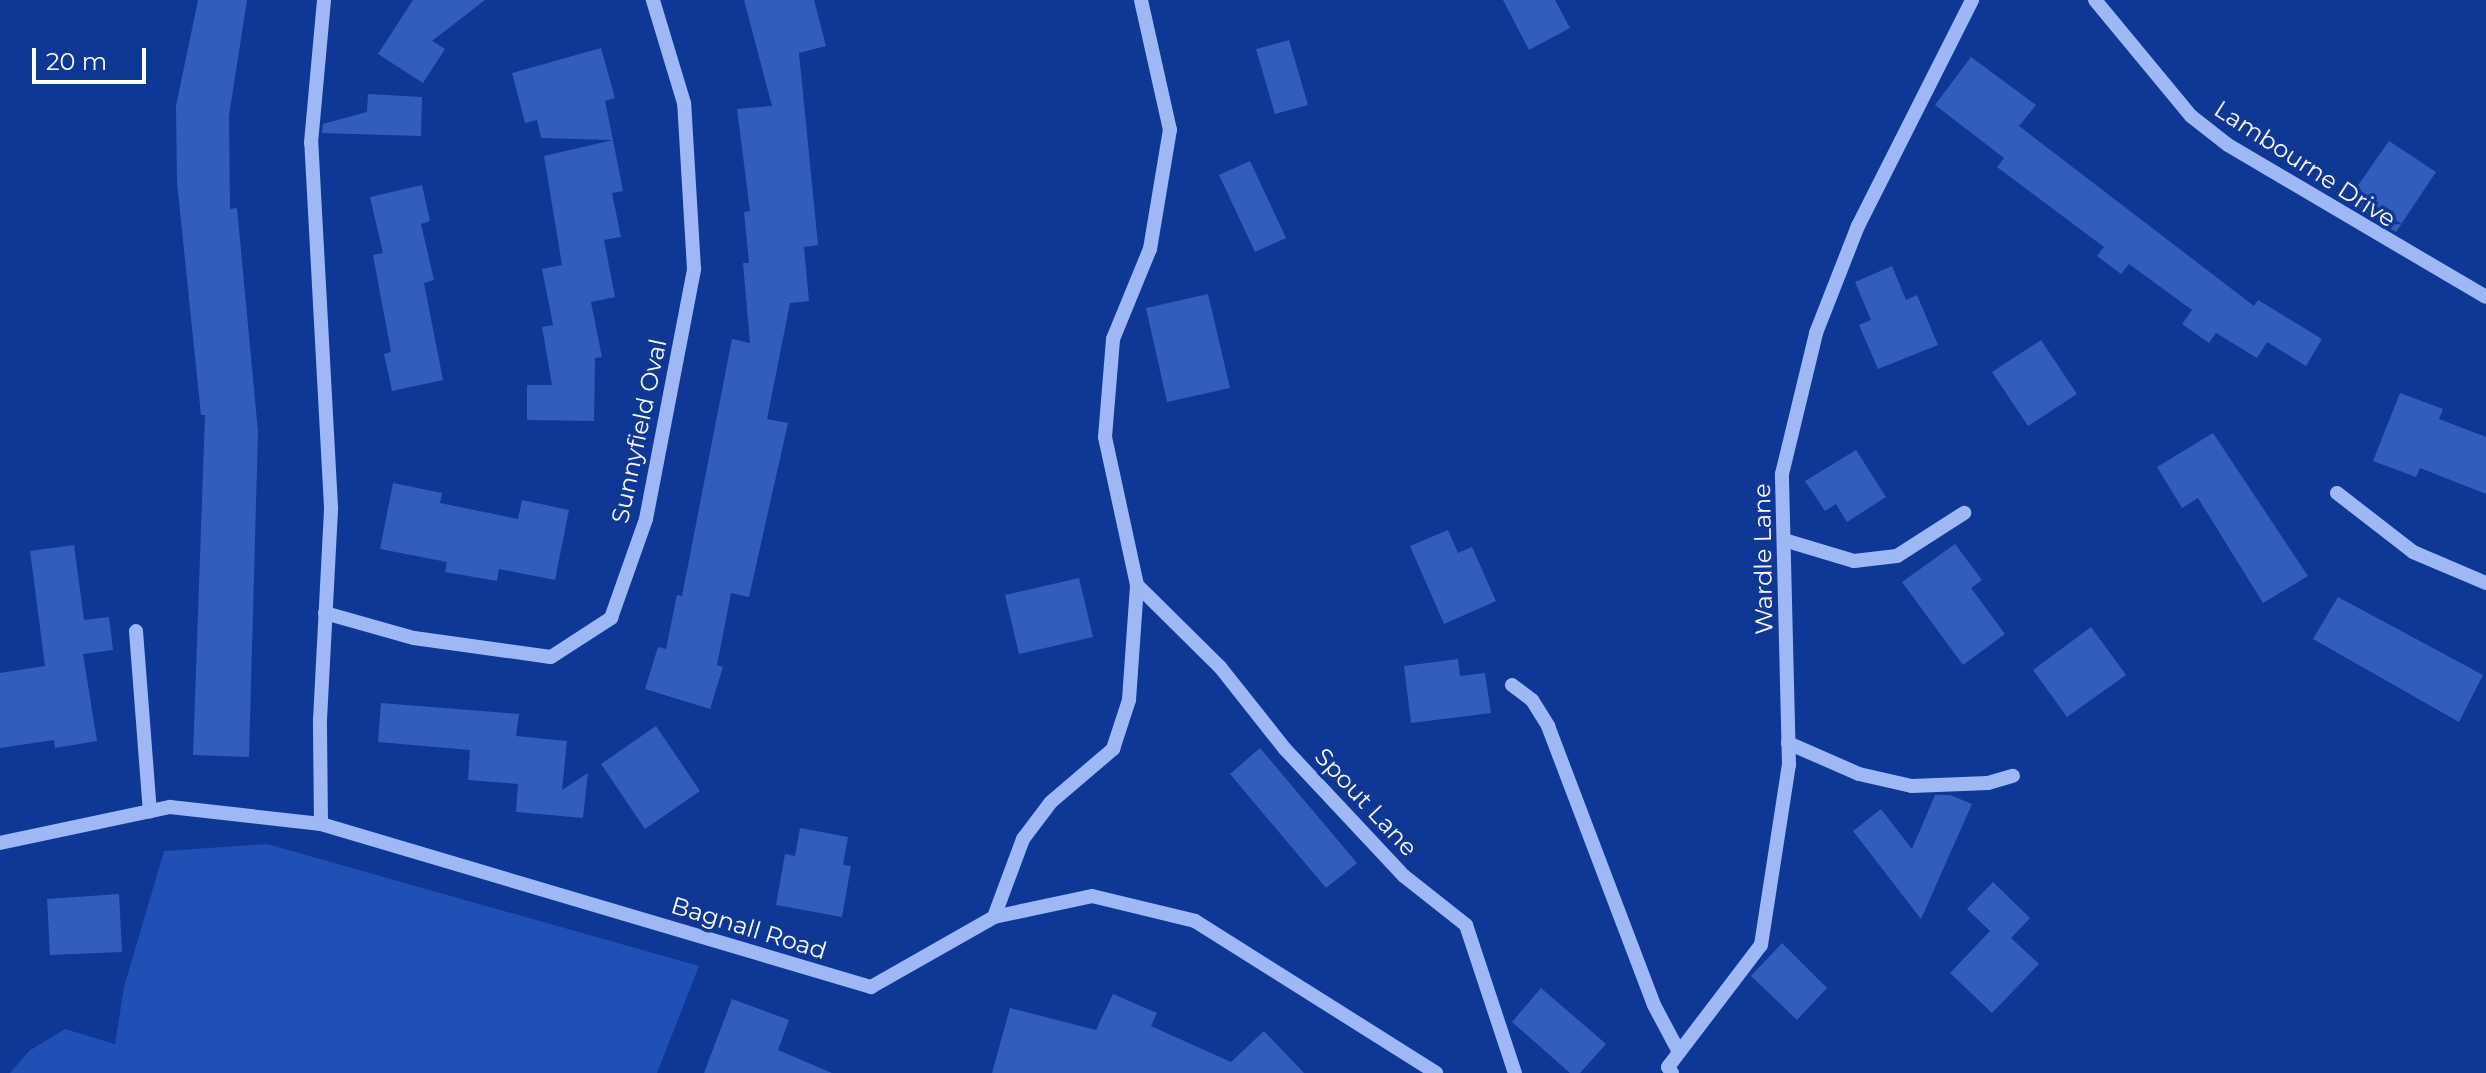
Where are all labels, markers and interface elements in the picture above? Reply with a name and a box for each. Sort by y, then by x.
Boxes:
scale bar [36,32,150,82]
text: 20 m [46,47,107,76]
street label: Lambourne Drive [2209,95,2401,233]
street label: Sunnyfield Oval [605,336,673,526]
street label: Wardle Lane [1747,483,1779,635]
street label: Spout Lane [1309,742,1423,862]
street label: Bagnall Road [668,891,830,965]

